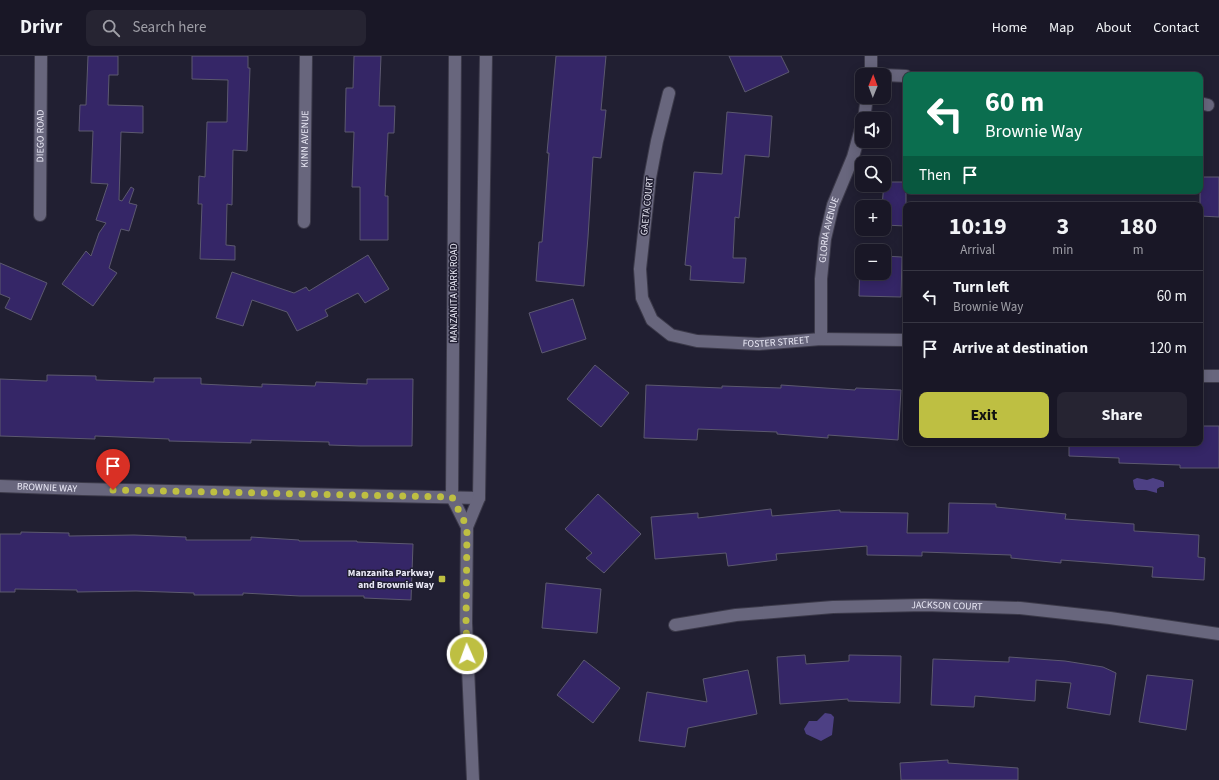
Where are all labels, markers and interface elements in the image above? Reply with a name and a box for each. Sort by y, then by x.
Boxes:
search box [86,10,366,46]
text: Drivr [20,14,62,41]
icon: search [100,17,122,39]
text: Search here [132,17,206,38]
text: Home [992,18,1027,38]
text: Map [1049,18,1074,38]
text: About [1096,18,1131,38]
text: Contact [1153,18,1199,38]
north arrow [855,68,891,104]
map controls [855,68,891,280]
text: 60 m [985,82,1044,122]
icon: left [919,88,971,140]
street label: DIEGO ROAD [33,110,48,162]
street label: KINN AVENUE [298,110,312,168]
button: sound [855,112,891,148]
text: Brownie Way [985,119,1082,144]
button: search [855,156,891,192]
icon: arrive [959,164,981,186]
text: Then [919,165,951,186]
street label: GAETA COURT [637,175,657,236]
street label: GLORIA AVENUE [816,195,843,263]
button: + [855,200,891,236]
text: 10:19 [949,209,1007,244]
text: 3 [1057,209,1069,244]
text: 180 [1119,209,1157,244]
text: Arrival [960,241,995,259]
text: min [1052,241,1073,259]
text: m [1133,241,1144,259]
street label: MANZANITA PARK ROAD [447,243,461,343]
button: − [855,244,891,280]
text: Turn left [953,277,1009,298]
icon: left [919,286,941,308]
text: 60 m [1157,286,1187,307]
text: Brownie Way [953,298,1023,316]
street label: FOSTER STREET [742,333,811,351]
icon: arrive [919,338,941,360]
text: Arrive at destination [953,338,1088,359]
text: 120 m [1149,338,1187,359]
button: Exit [919,392,1049,438]
button: Share [1057,392,1187,438]
pin [96,449,130,490]
icon: arrive [102,455,124,477]
street label: BROWNIE WAY [17,480,78,496]
place label: Manzanita Parkway and Brownie Way [348,566,435,592]
marker: Manzanita Parkway and Brownie Way [437,574,447,584]
street label: JACKSON COURT [911,598,983,614]
position arrow [446,633,488,675]

